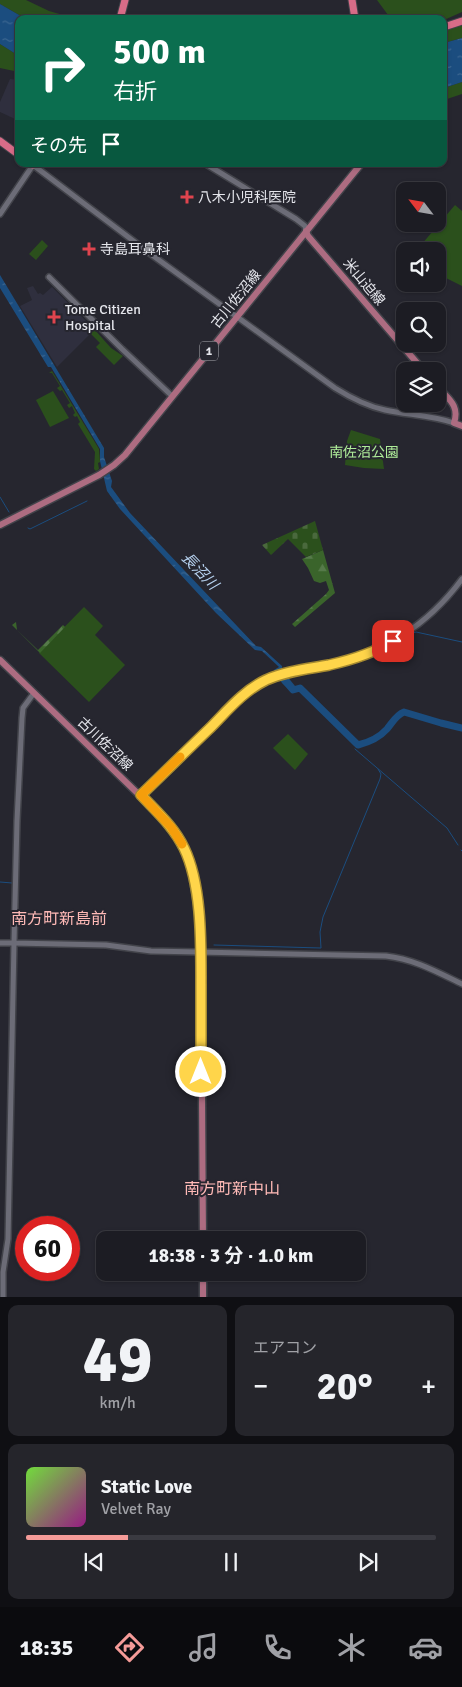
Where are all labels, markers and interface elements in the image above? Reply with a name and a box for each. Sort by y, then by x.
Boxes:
text: 500 m [113,30,206,73]
icon: right [30,35,95,100]
text: 右折 [113,78,157,105]
icon: arrive [97,130,125,158]
text: その先 [30,134,87,158]
north arrow [396,182,446,232]
map controls [396,182,446,412]
place label: 八木小児科医院 [198,189,296,206]
marker: 八木小児科医院 [180,190,194,204]
place label: 寺島耳鼻科 [100,241,170,258]
marker: 寺島耳鼻科 [82,242,96,256]
button: sound [396,242,446,292]
street label: 米山迫線 [339,255,389,309]
street label: 古川佐沼線 [207,266,265,332]
place label: Tome Citizen Hospital [65,301,141,334]
button: search [396,302,446,352]
marker: Tome Citizen Hospital [47,310,61,324]
road number: 1 [200,342,218,361]
button: layers [396,362,446,412]
park label: 南佐沼公園 [329,444,399,461]
water label: 長沼川 [178,549,223,595]
pin [372,620,414,662]
icon: arrive [379,627,407,655]
street label: 古川佐沼線 [74,714,136,774]
district label: 南方町新島前 [11,909,107,929]
position arrow [174,1045,226,1097]
district label: 南方町新中山 [184,1179,280,1199]
speed limit sign: 60 [15,1216,80,1281]
text: 18:38 · 3 分 · 1.0 km [149,1244,313,1268]
text: 49 [82,1320,153,1400]
text: エアコン [253,1338,317,1358]
text: 20° [316,1363,373,1410]
text: − [253,1369,268,1403]
text: + [421,1369,436,1403]
text: km/h [99,1393,136,1413]
text: Static Love [101,1475,192,1499]
text: Velvet Ray [101,1499,171,1519]
icon: previous [80,1548,108,1576]
icon: pause [217,1548,245,1576]
icon: next [354,1548,382,1576]
icon: directions [112,1630,147,1665]
icon: music [186,1630,221,1665]
icon: phone [260,1630,295,1665]
icon: climate [334,1630,369,1665]
icon: car [408,1630,443,1665]
text: 18:35 [19,1634,73,1661]

